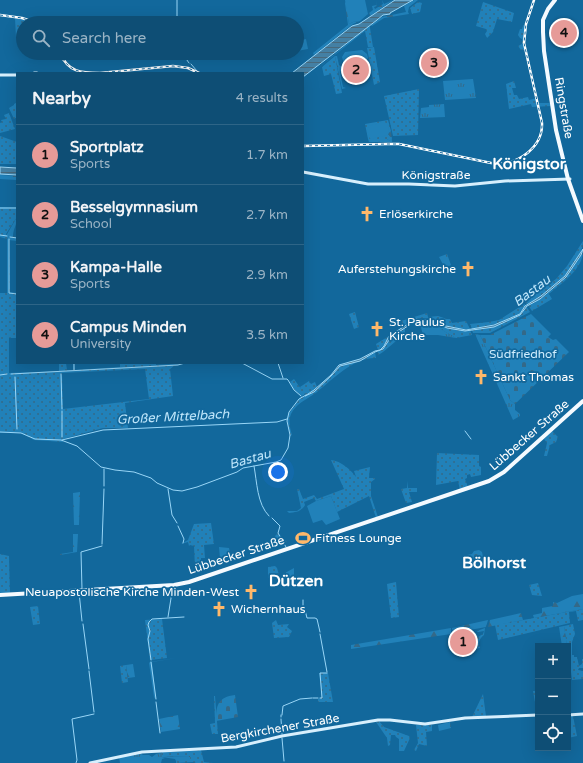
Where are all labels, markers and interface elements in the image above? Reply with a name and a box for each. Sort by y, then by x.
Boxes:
search box [16,16,304,60]
pin: 4 [551,18,577,48]
icon: search [30,27,52,49]
text: Search here [62,29,146,47]
pin: 3 [421,48,447,78]
pin: 2 [343,55,369,85]
street label: Ringstraße [552,76,576,140]
text: Nearby [32,88,91,109]
text: 4 results [236,90,288,106]
text: Sportplatz [70,138,144,156]
text: 1 [41,147,49,163]
text: 1.7 km [246,147,288,163]
district label: Königstor [492,154,567,174]
text: Sports [70,156,110,172]
street label: Königstraße [402,168,471,182]
text: Besselgymnasium [70,198,198,216]
church icon: Erlöserkirche [358,205,376,223]
text: 2 [41,207,49,223]
text: 2.7 km [246,207,288,223]
place label: Erlöserkirche [379,207,453,221]
text: School [70,216,112,232]
text: Kampa-Halle [70,258,162,276]
church icon: Auferstehungskirche [459,260,477,278]
place label: Auferstehungskirche [338,262,456,276]
text: 3 [41,267,49,283]
text: 2.9 km [246,267,288,283]
water label: Bastau [510,271,555,310]
text: Sports [70,276,110,292]
place label: St. Paulus Kirche [389,315,445,343]
text: Campus Minden [70,318,187,336]
church icon: St. Paulus Kirche [368,320,386,338]
text: 4 [41,327,49,343]
text: 3.5 km [246,327,288,343]
text: University [70,336,131,352]
park label: Südfriedhof [489,347,557,361]
church icon: Sankt Thomas [472,368,490,386]
place label: Sankt Thomas [493,370,574,384]
street label: Lübbecker Straße [486,397,572,473]
water label: Großer Mittelbach [116,406,231,428]
water label: Bastau [227,445,274,473]
your location [268,462,288,482]
sports icon: Fitness Lounge [294,529,312,547]
place label: Fitness Lounge [315,531,402,545]
street label: Lübbecker Straße [186,533,286,577]
district label: Bölhorst [462,553,527,573]
district label: Dützen [269,571,323,591]
church icon: Neuapostolische Kirche Minden-West [242,583,260,601]
place label: Neuapostolische Kirche Minden-West [25,585,239,599]
church icon: Wichernhaus [210,600,228,618]
place label: Wichernhaus [231,602,306,616]
pin: 1 [450,627,476,657]
map controls [535,643,571,751]
button: + [535,643,571,679]
button: − [535,679,571,715]
street label: Bergkirchener Straße [219,711,341,745]
button: locate [535,715,571,751]

